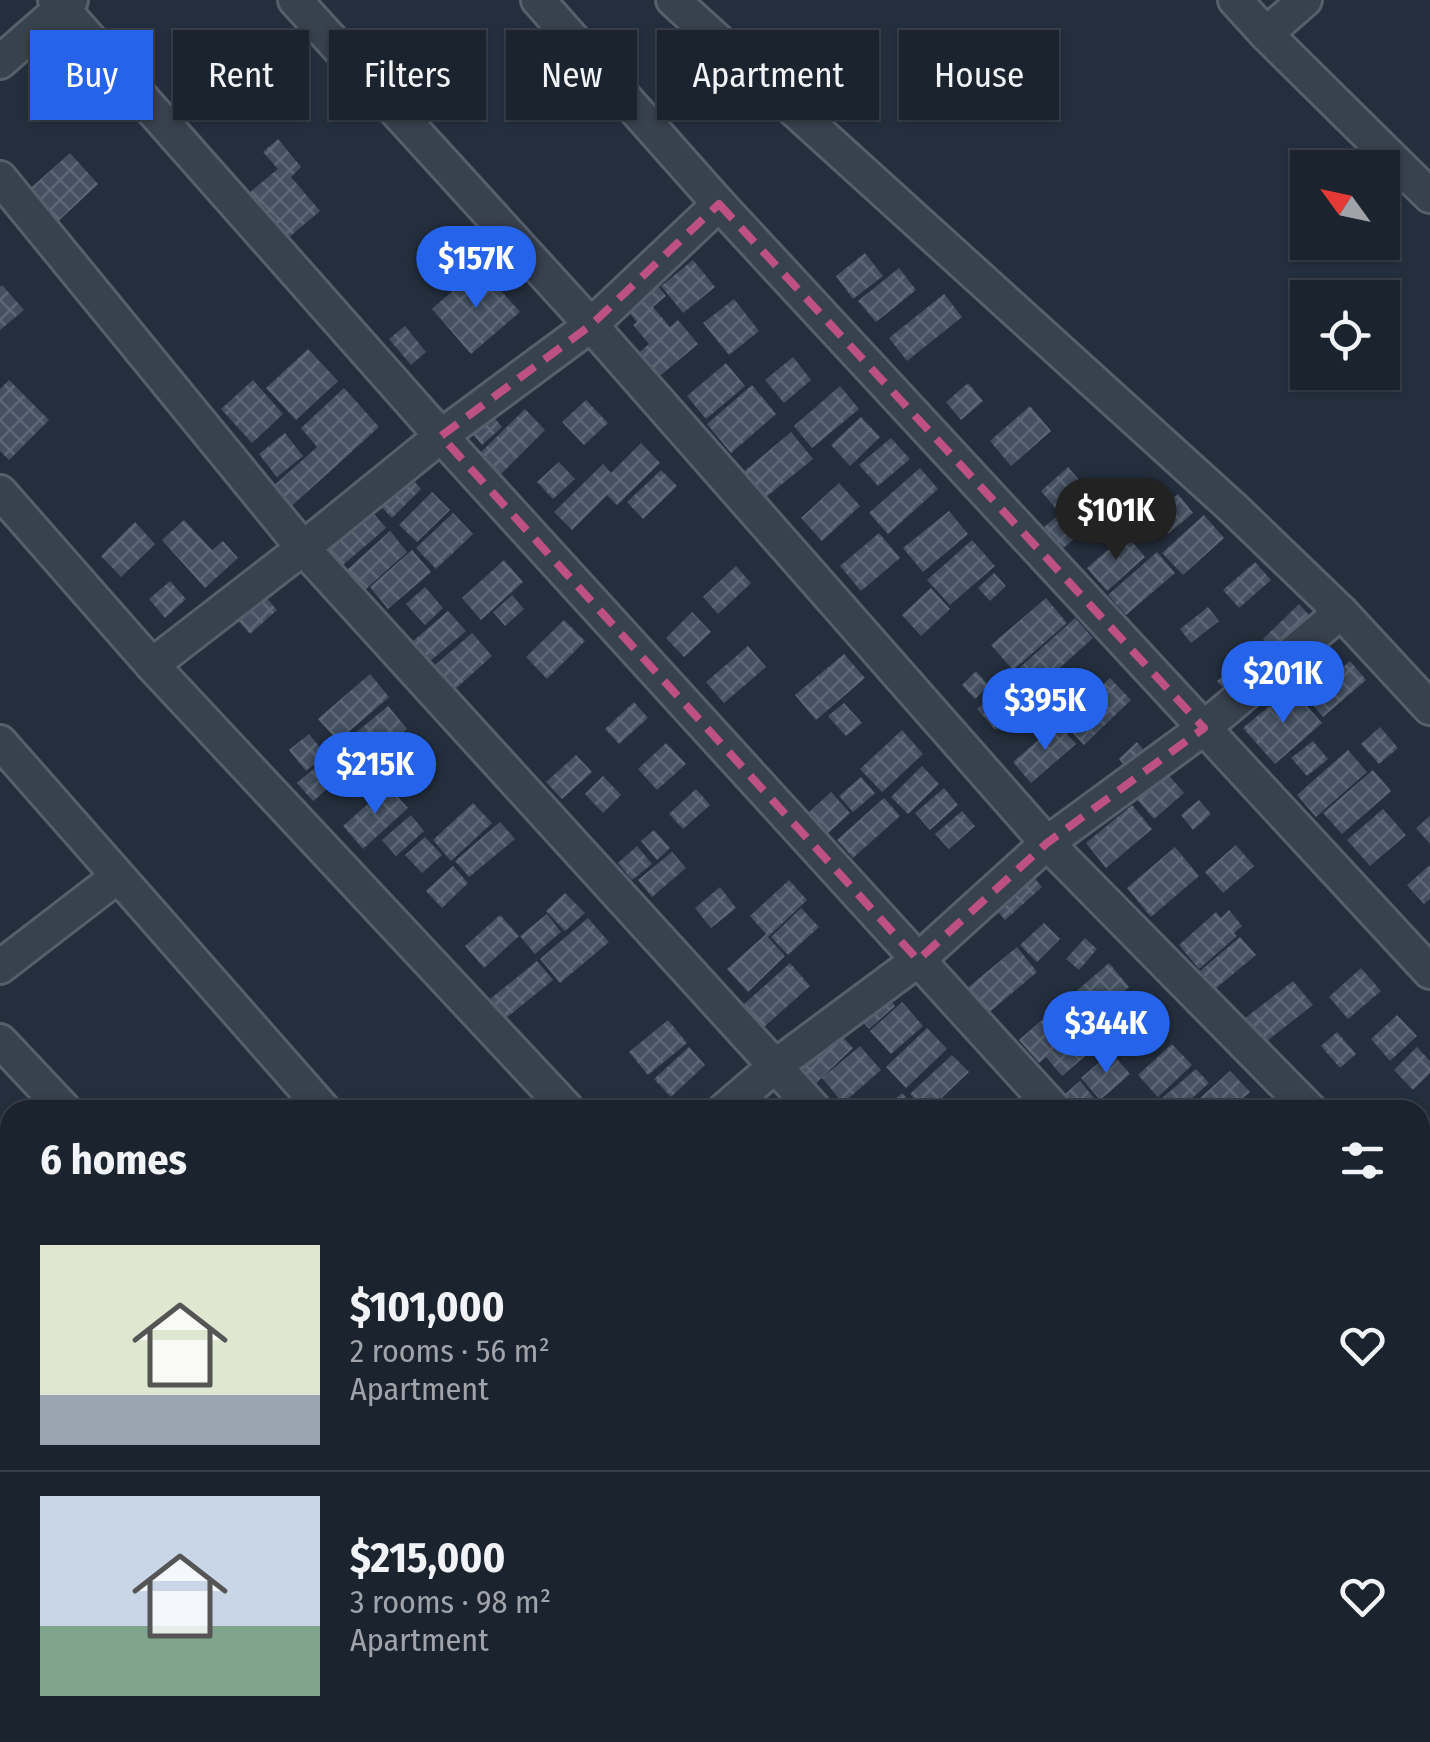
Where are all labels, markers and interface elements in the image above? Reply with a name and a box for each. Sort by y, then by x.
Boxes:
chip: Buy [30,30,153,120]
chip: Rent [173,30,309,120]
chip: Filters [329,30,486,120]
chip: New [506,30,637,120]
chip: Apartment [657,30,879,120]
chip: House [899,30,1059,120]
north arrow [1290,150,1400,260]
map controls [1290,150,1400,390]
pin: $157K [406,226,546,311]
text: $157K [438,239,514,277]
button: locate [1290,280,1400,390]
pin: $101K [1046,478,1186,563]
text: $101K [1077,491,1155,529]
pin: $201K [1213,641,1353,726]
text: $201K [1243,654,1323,692]
pin: $395K [975,668,1115,753]
text: $395K [1004,681,1086,719]
pin: $215K [305,732,445,817]
text: $215K [336,745,414,783]
pin: $344K [1036,991,1176,1076]
text: $344K [1065,1004,1147,1042]
icon: filters [1335,1133,1390,1188]
text: 6 homes [40,1135,187,1185]
text: $101,000 [350,1282,505,1332]
icon: home [120,1285,240,1405]
icon: heart [1335,1318,1390,1373]
text: 2 rooms · 56 m² [350,1332,550,1370]
text: Apartment [350,1370,489,1408]
text: $215,000 [350,1533,505,1583]
icon: home [120,1536,240,1656]
icon: heart [1335,1569,1390,1624]
text: 3 rooms · 98 m² [350,1583,551,1621]
text: Apartment [350,1621,489,1659]

